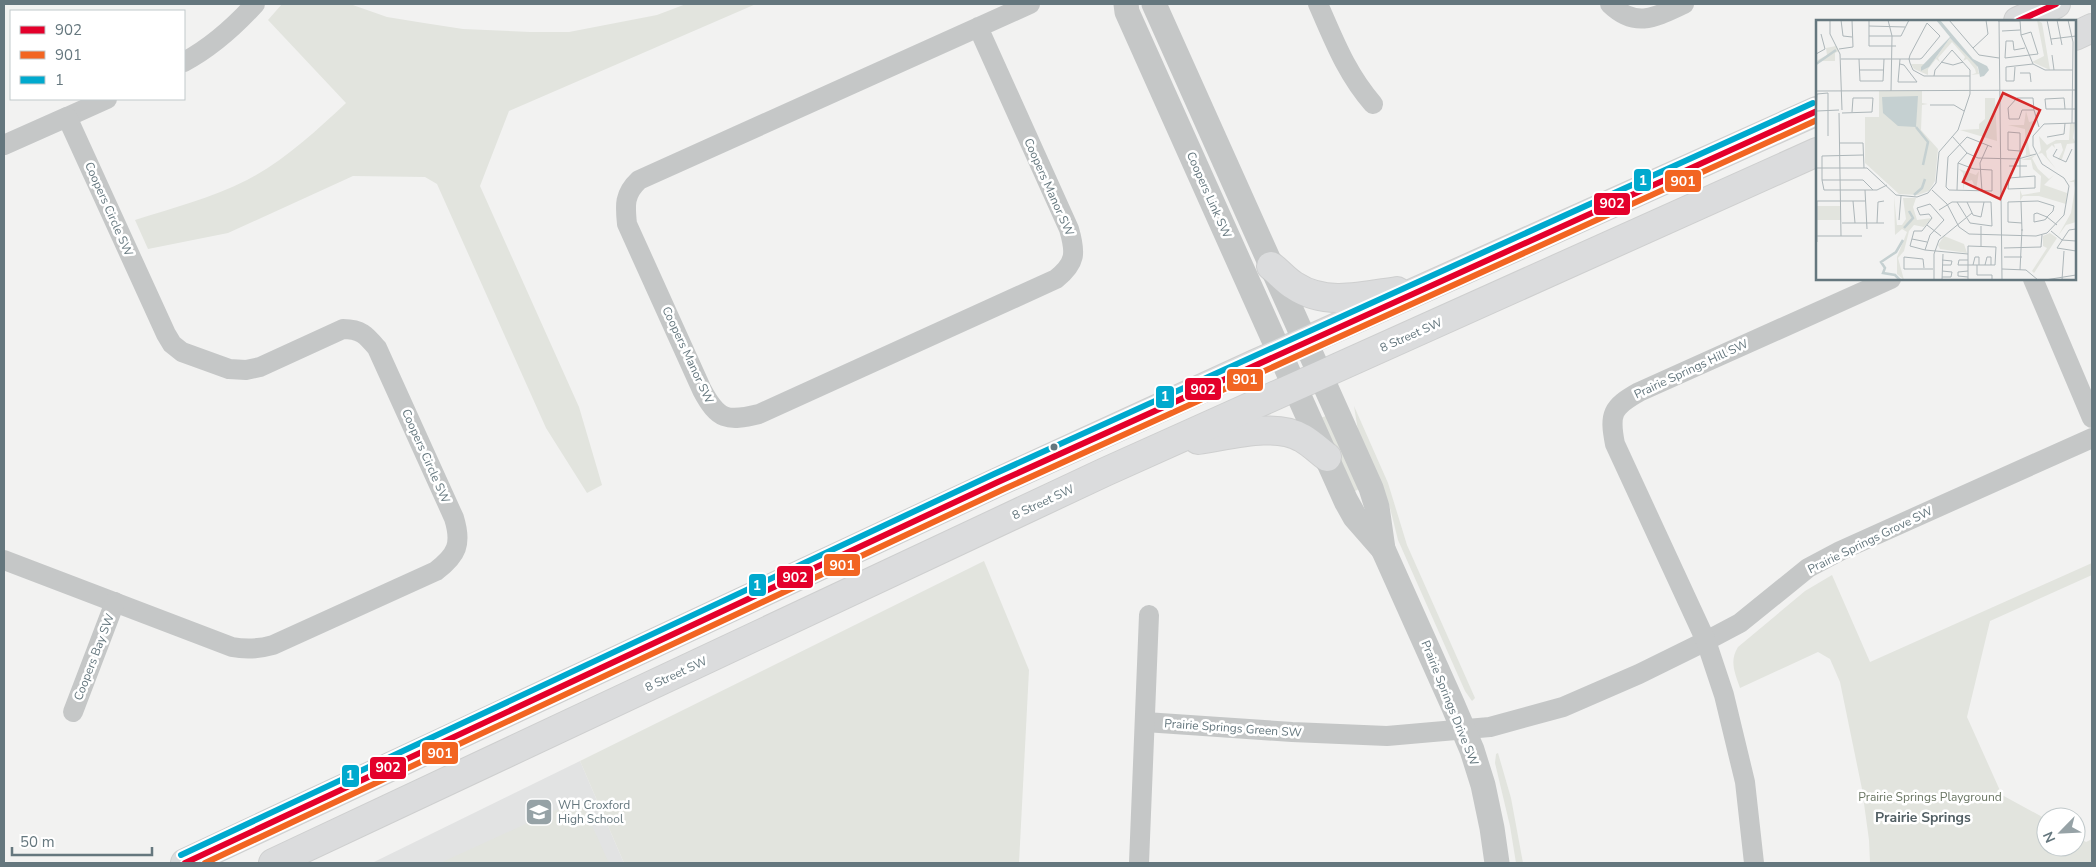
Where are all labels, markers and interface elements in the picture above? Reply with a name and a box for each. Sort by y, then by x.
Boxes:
legend [10,10,185,100]
text: 902 [55,20,82,40]
inset map [1816,20,2076,280]
text: 901 [55,45,82,65]
text: 1 [55,70,64,90]
street label: Coopers Manor SW [1020,136,1078,238]
street label: Coopers Link SW [1183,149,1235,241]
street label: Coopers Circle SW [81,159,137,259]
line badge: 1 [1633,168,1652,192]
line badge: 901 [1664,169,1702,193]
text: 1 [1639,171,1647,190]
text: 901 [1670,172,1696,191]
line badge: 902 [1593,192,1631,216]
text: 902 [1599,194,1625,213]
street label: Coopers Manor SW [658,304,718,406]
street label: 8 Street SW [1377,314,1445,356]
street label: Prairie Springs Hill SW [1631,336,1751,402]
line badge: 901 [1226,368,1264,392]
text: 901 [1232,370,1258,389]
line badge: 902 [1184,377,1222,401]
text: 902 [1190,380,1216,399]
line badge: 1 [1155,385,1175,409]
text: 1 [1161,387,1169,406]
street label: Coopers Circle SW [398,406,454,506]
unlabelled marker [1049,442,1059,452]
street label: 8 Street SW [1009,481,1077,523]
street label: Prairie Springs Grove SW [1805,503,1935,577]
line badge: 901 [823,553,861,577]
text: 901 [829,556,855,575]
line badge: 902 [776,565,814,589]
text: 902 [782,568,808,587]
line badge: 1 [748,573,767,597]
text: 1 [753,576,761,595]
street label: Coopers Bay SW [70,611,118,703]
street label: Prairie Springs Drive SW [1418,638,1482,768]
street label: 8 Street SW [642,653,710,695]
street label: Prairie Springs Green SW [1164,715,1302,741]
line badge: 901 [421,741,459,765]
text: 901 [427,744,453,763]
line badge: 902 [369,756,407,780]
text: 902 [375,758,401,777]
line badge: 1 [341,764,360,788]
text: 1 [346,766,354,785]
park label: Prairie Springs Playground [1858,789,2002,805]
school or university icon: WH Croxford High School [524,797,554,827]
place label: WH Croxford High School [558,797,630,827]
north arrow [2036,807,2086,857]
district label: Prairie Springs [1875,808,1971,827]
scale bar [12,824,152,856]
text: N [2039,828,2060,846]
text: 50 m [20,832,55,852]

